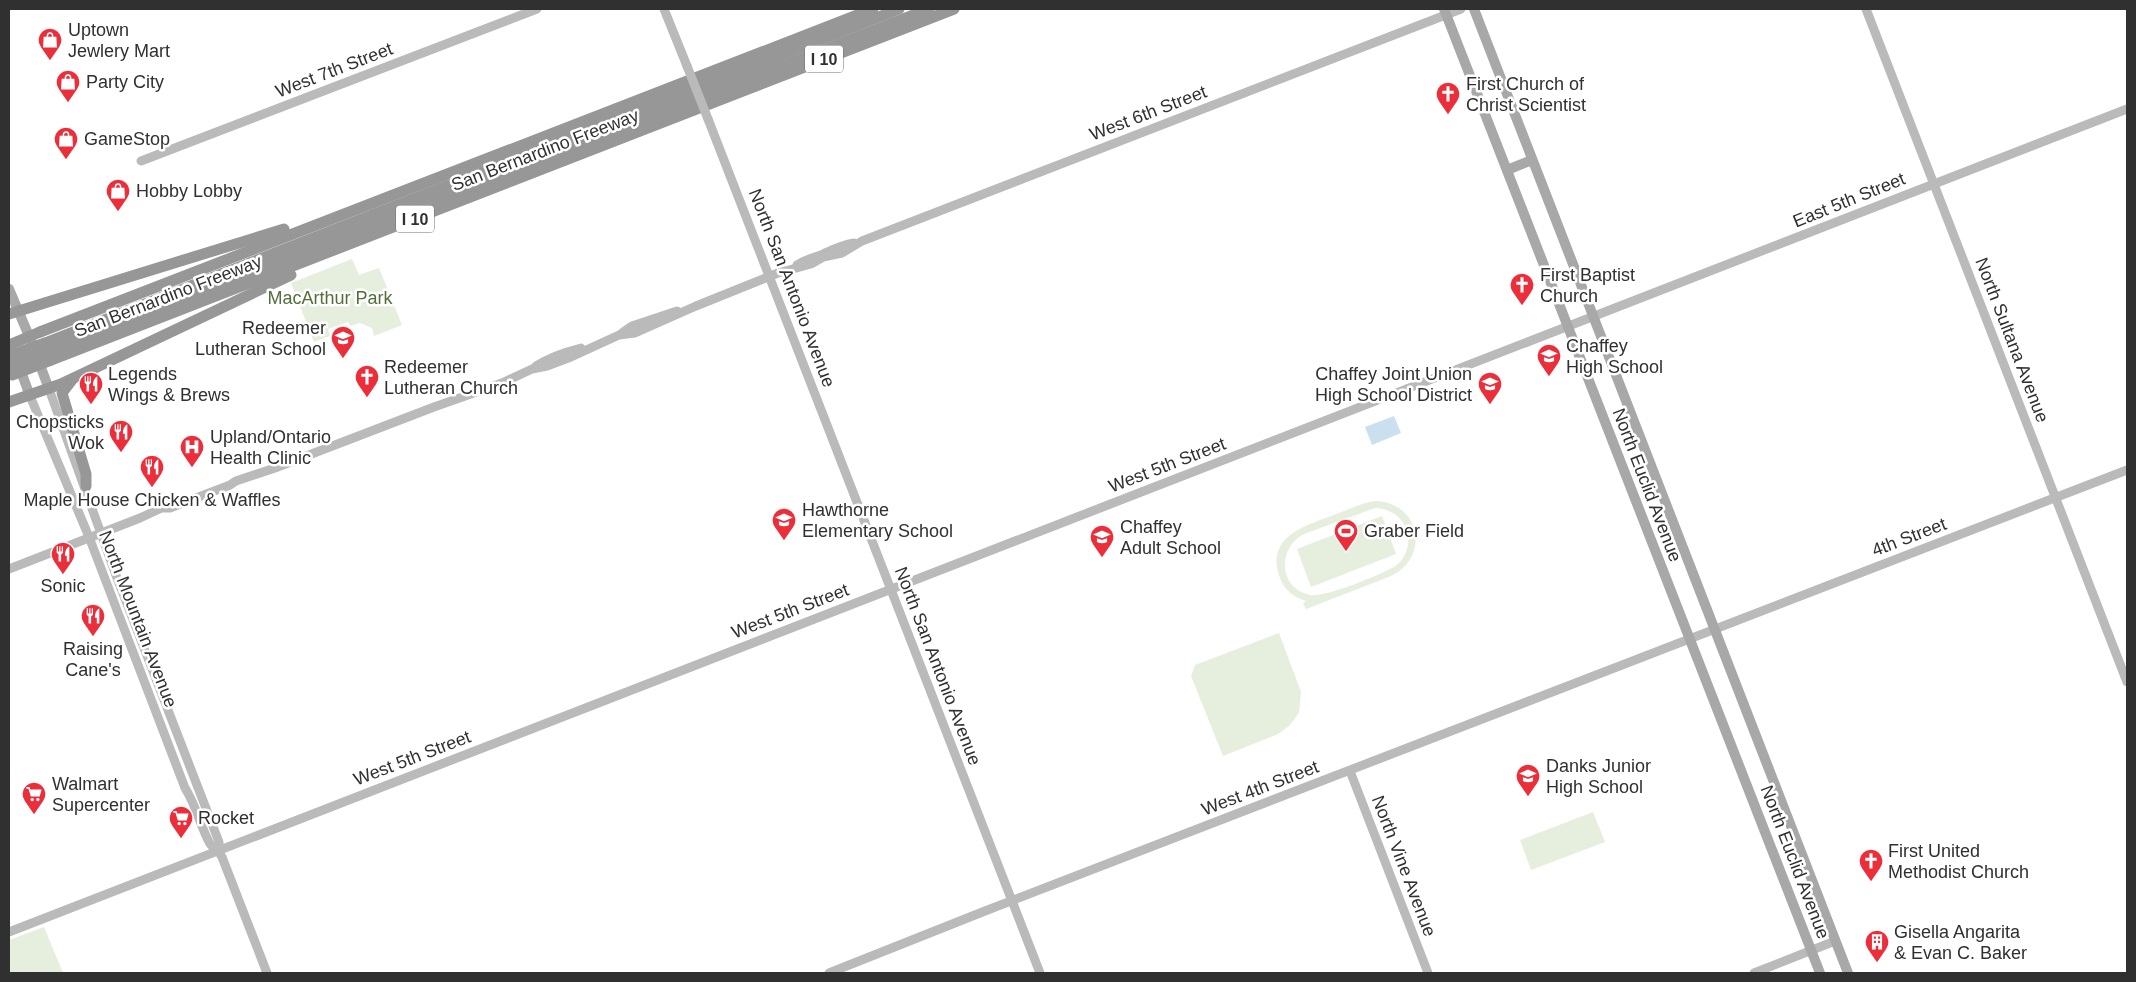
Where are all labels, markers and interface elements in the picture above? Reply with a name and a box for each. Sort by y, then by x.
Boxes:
place label: Uptown Jewlery Mart [68,20,170,61]
shop icon: Uptown Jewlery Mart [37,27,63,61]
street label: West 7th Street [273,38,395,102]
road number: I 10 [805,46,843,72]
shop icon: Party City [55,69,81,103]
place label: Party City [86,72,164,92]
place label: First Church of Christ Scientist [1466,74,1586,115]
street label: West 6th Street [1087,81,1209,145]
church icon: First Church of Christ Scientist [1435,81,1461,115]
street label: San Bernardino Freeway [448,105,642,195]
shop icon: GameStop [53,126,79,160]
place label: GameStop [84,129,170,149]
street label: East 5th Street [1790,168,1908,232]
shop icon: Hobby Lobby [105,178,131,212]
place label: Hobby Lobby [136,181,242,201]
street label: North San Antonio Avenue [745,186,839,390]
road number: I 10 [396,205,434,232]
street label: San Bernardino Freeway [71,251,265,341]
street label: North Sultana Avenue [1971,255,2053,425]
place label: First Baptist Church [1540,265,1635,306]
church icon: First Baptist Church [1509,272,1535,306]
park label: MacArthur Park [267,288,394,308]
place label: Redeemer Lutheran School [195,318,326,359]
school or university icon: Redeemer Lutheran School [330,325,356,359]
place label: Chaffey High School [1566,336,1663,377]
school or university icon: Chaffey High School [1536,343,1562,377]
place label: Redeemer Lutheran Church [384,357,518,398]
place label: Legends Wings & Brews [108,364,230,405]
church icon: Redeemer Lutheran Church [354,364,380,398]
place label: Chaffey Joint Union High School District [1315,364,1472,405]
restaurant icon: Legends Wings & Brews [78,371,104,405]
school or university icon: Chaffey Joint Union High School District [1477,371,1503,405]
street label: North Euclid Avenue [1608,405,1686,565]
place label: Chopsticks Wok [16,412,105,453]
restaurant icon: Chopsticks Wok [108,419,134,453]
place label: Upland/Ontario Health Clinic [210,427,331,468]
street label: West 5th Street [1106,433,1228,497]
hospital icon: Upland/Ontario Health Clinic [179,434,205,468]
restaurant icon: Maple House Chicken & Waffles [139,454,165,488]
place label: Maple House Chicken & Waffles [23,490,281,510]
place label: Hawthorne Elementary School [802,500,953,541]
school or university icon: Hawthorne Elementary School [771,507,797,541]
street label: 4th Street [1869,514,1949,560]
place label: Chaffey Adult School [1120,517,1221,558]
sports icon: Graber Field [1333,518,1359,552]
place label: Graber Field [1364,521,1464,541]
school or university icon: Chaffey Adult School [1089,524,1115,558]
street label: North Mountain Avenue [95,528,181,710]
restaurant icon: Sonic [50,541,76,575]
street label: North San Antonio Avenue [891,564,985,768]
place label: Sonic [40,576,86,596]
street label: West 5th Street [729,579,851,643]
restaurant icon: Raising Cane's [80,603,106,637]
place label: Raising Cane's [63,639,123,680]
street label: West 5th Street [351,726,473,790]
street label: West 4th Street [1199,756,1321,820]
place label: Danks Junior High School [1546,756,1651,797]
school or university icon: Danks Junior High School [1515,763,1541,797]
place label: Walmart Supercenter [52,774,150,815]
supermarket icon: Walmart Supercenter [21,781,47,815]
street label: North Euclid Avenue [1756,782,1834,942]
street label: North Vine Avenue [1368,793,1440,939]
supermarket icon: Rocket [168,805,194,839]
place label: Rocket [198,808,254,828]
place label: First United Methodist Church [1888,841,2029,882]
church icon: First United Methodist Church [1858,848,1884,882]
place label: Gisella Angarita & Evan C. Baker [1894,922,2027,963]
building icon: Gisella Angarita & Evan C. Baker [1864,929,1890,963]

